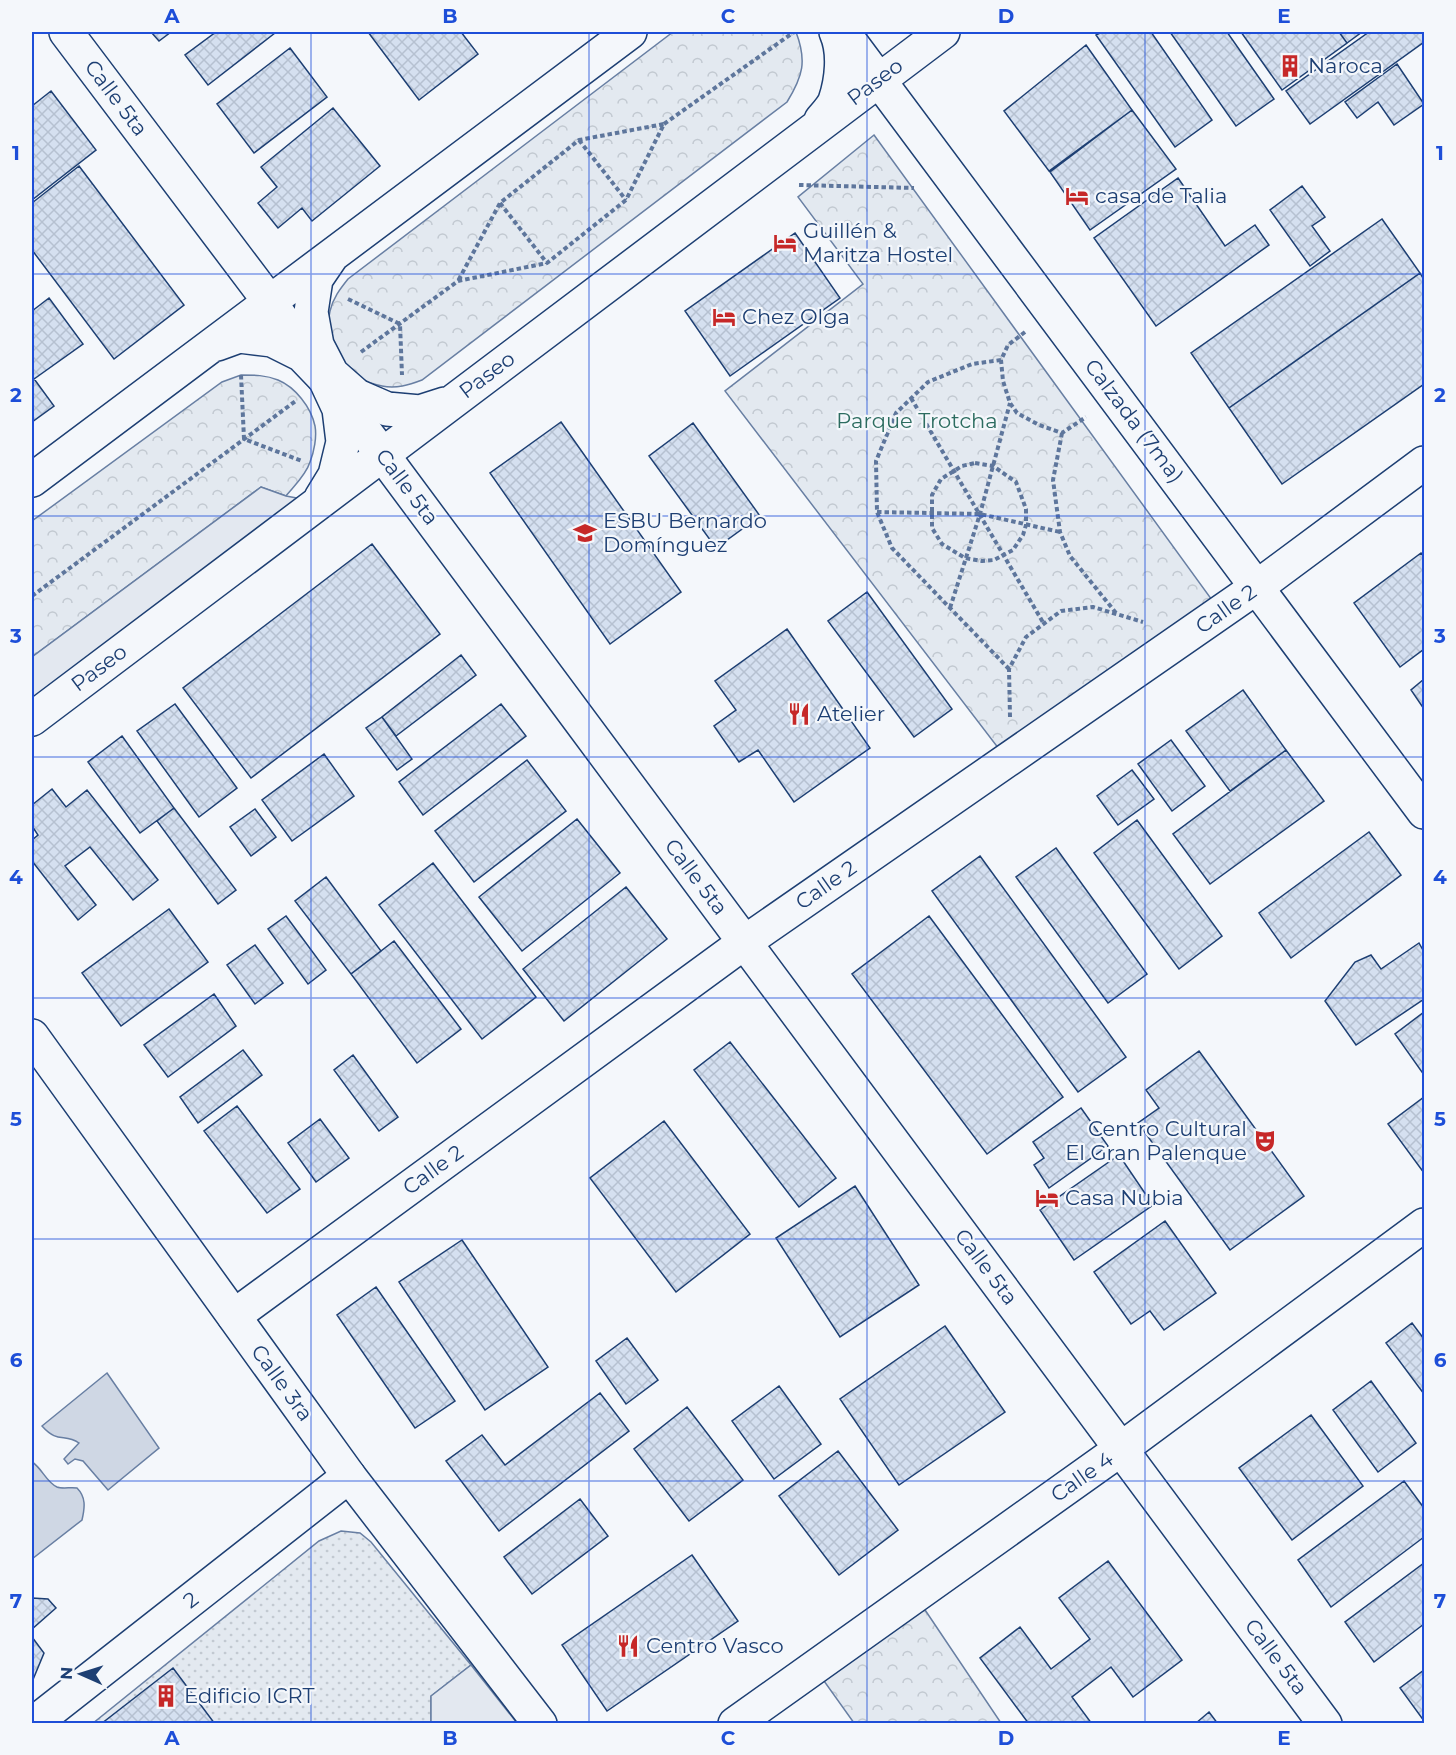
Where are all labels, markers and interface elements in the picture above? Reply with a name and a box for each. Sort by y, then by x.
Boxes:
text: A [163,4,180,28]
text: B [442,4,458,28]
text: C [721,4,736,28]
text: D [998,4,1014,28]
text: E [1277,4,1291,28]
street label: Paseo [842,53,907,111]
building icon: Naroca [1277,53,1303,79]
place label: Naroca [1308,53,1383,78]
street label: Calle 5ta [80,55,153,141]
text: 1 [12,141,20,165]
text: 1 [1436,141,1444,165]
hotel icon: casa de Talia [1064,183,1090,209]
place label: casa de Talia [1095,183,1227,208]
place label: Guillén & Maritza Hostel [803,218,953,267]
hotel icon: Guillén & Maritza Hostel [772,230,798,256]
hotel icon: Chez Olga [711,304,737,330]
place label: Chez Olga [742,304,850,329]
street label: Paseo [454,346,519,404]
street label: Calzada (7ma) [1080,354,1189,487]
text: 2 [10,383,22,407]
text: 2 [1434,383,1446,407]
park label: Parque Trotcha [836,408,998,433]
street label: Calle 5ta [371,444,444,530]
place label: ESBU Bernardo Domínguez [603,508,767,557]
school or university icon: ESBU Bernardo Domínguez [572,520,598,546]
street label: Calle 2 [1190,579,1261,638]
text: 3 [9,624,22,648]
text: 3 [1433,624,1446,648]
street label: Paseo [66,639,131,697]
restaurant icon: Atelier [786,701,812,727]
place label: Atelier [817,701,885,726]
street label: Calle 5ta [660,834,733,920]
street label: Calle 2 [790,855,861,914]
text: 4 [9,865,23,889]
text: 4 [1433,865,1447,889]
text: 5 [10,1107,22,1131]
text: 5 [1434,1107,1446,1131]
place label: Centro Cultural El Gran Palenque [1065,1116,1247,1165]
theatre icon: Centro Cultural El Gran Palenque [1252,1128,1278,1154]
street label: Calle 2 [398,1139,468,1200]
hotel icon: Casa Nubia [1034,1185,1060,1211]
place label: Casa Nubia [1065,1185,1184,1210]
street label: Calle 5ta [950,1224,1023,1310]
street label: Calle 3ra [246,1340,318,1426]
text: 6 [10,1348,23,1372]
text: 6 [1434,1348,1447,1372]
street label: Calle 4 [1046,1446,1118,1507]
street label: 2 [178,1586,203,1613]
text: 7 [10,1589,22,1613]
text: 7 [1434,1589,1446,1613]
street label: Calle 5ta [1240,1614,1313,1700]
restaurant icon: Centro Vasco [615,1633,641,1659]
place label: Centro Vasco [646,1633,784,1658]
north arrow [51,1644,111,1704]
text: N [57,1666,76,1680]
building icon: Edificio ICRT [153,1683,179,1709]
place label: Edificio ICRT [184,1683,315,1708]
text: A [163,1726,180,1750]
text: B [442,1726,458,1750]
text: C [721,1726,736,1750]
text: D [998,1726,1014,1750]
text: E [1277,1726,1291,1750]

